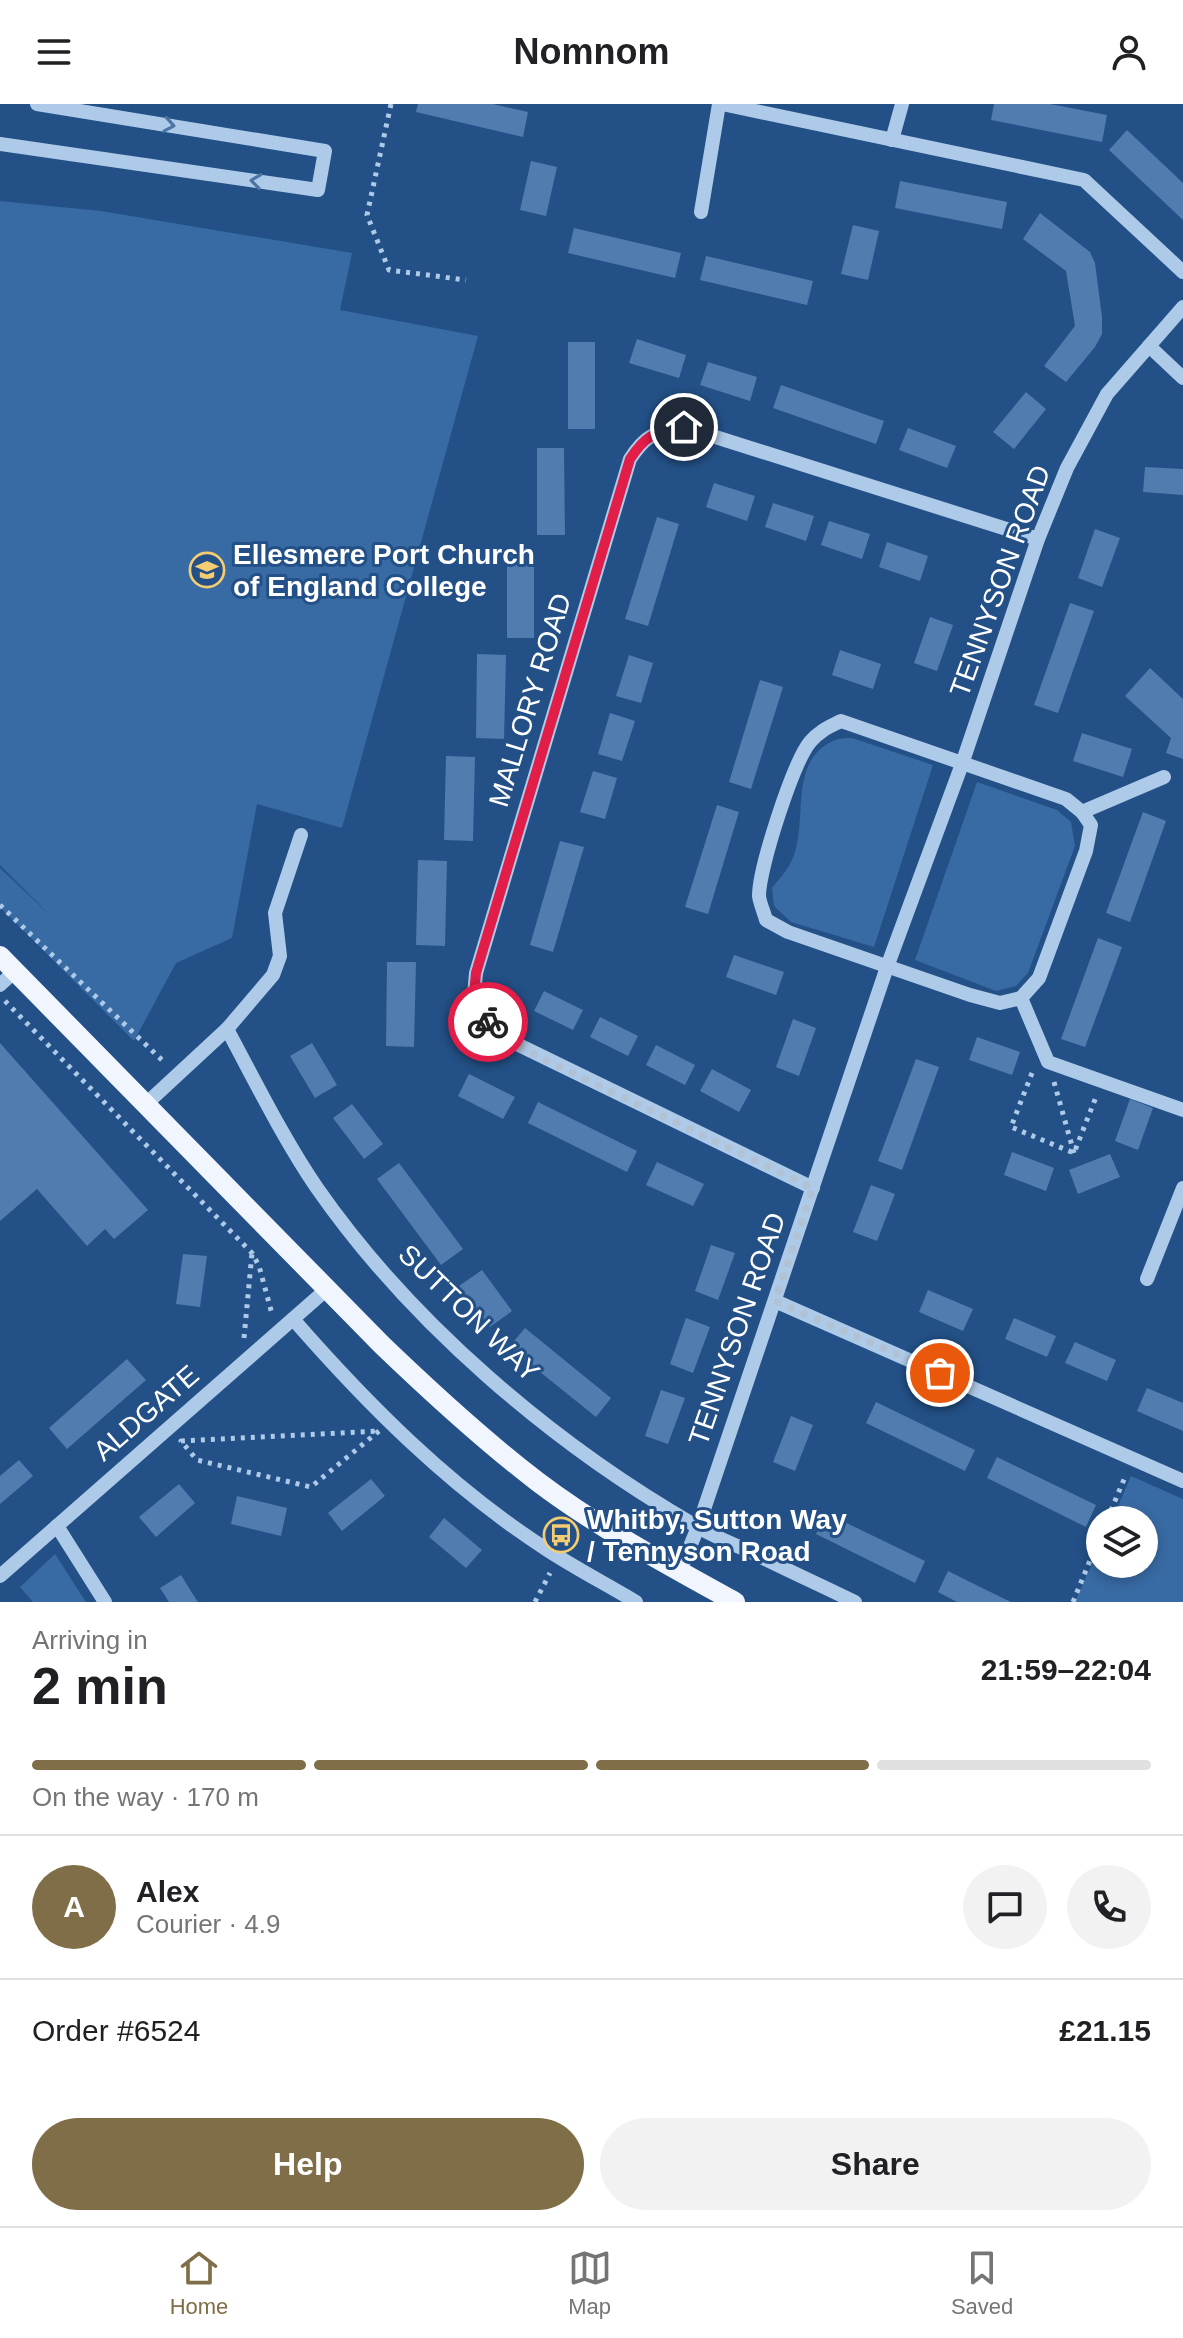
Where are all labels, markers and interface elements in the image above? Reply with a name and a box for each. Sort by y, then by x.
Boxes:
icon: menu [32,30,76,74]
icon: person [1107,30,1151,74]
text: Nomnom [514,31,670,72]
one-way arrow [162,115,176,132]
one-way arrow [250,173,263,190]
pin [650,393,718,461]
icon: home [662,405,706,449]
street label: TENNYSON ROAD [944,461,1056,701]
place label: Ellesmere Port Church of England College [233,539,535,602]
school or university icon: Ellesmere Port Church of England College [188,551,226,589]
street label: MALLORY ROAD [483,590,577,810]
courier [448,982,528,1062]
icon: bike [466,1000,510,1044]
street label: TENNYSON ROAD [683,1208,791,1450]
street label: SUTTON WAY [392,1238,546,1388]
pin [906,1339,974,1407]
icon: bag [918,1351,962,1395]
street label: ALDGATE [87,1359,205,1467]
place label: Whitby, Sutton Way / Tennyson Road [587,1504,847,1567]
map controls [1086,1506,1158,1578]
button: layers [1086,1506,1158,1578]
bus stop icon: Whitby, Sutton Way / Tennyson Road [542,1516,580,1554]
text: Arriving in [32,1625,148,1655]
text: 21:59–22:04 [981,1653,1151,1686]
text: 2 min [32,1657,168,1715]
text: On the way · 170 m [32,1782,259,1812]
button: chat [963,1865,1047,1949]
button: phone [1067,1865,1151,1949]
text: Alex [136,1875,199,1908]
text: A [63,1890,85,1923]
text: Courier · 4.9 [136,1909,281,1939]
text: Order #6524 [32,2014,200,2047]
text: £21.15 [1059,2014,1151,2047]
button: Help [32,2118,584,2210]
button: Share [600,2118,1151,2210]
tab: Home [170,2246,228,2320]
tab: Map [568,2246,612,2320]
tab: Saved [951,2246,1013,2320]

